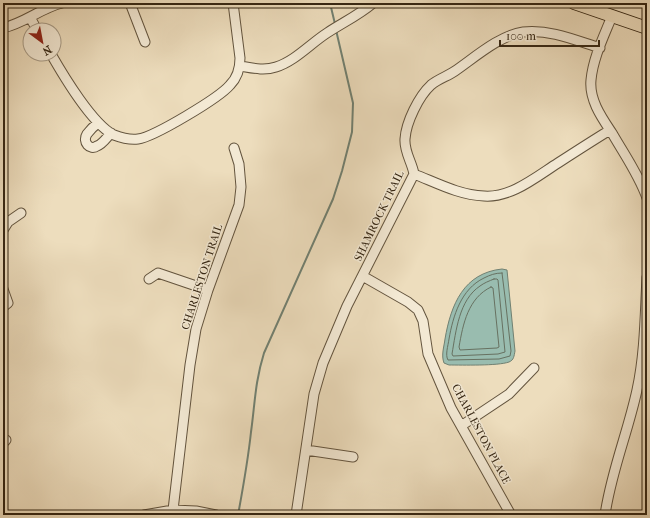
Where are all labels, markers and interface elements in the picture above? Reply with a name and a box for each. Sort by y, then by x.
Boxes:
north arrow [22,22,62,62]
scale bar [500,22,599,48]
text: 100 m [506,29,536,43]
text: N [40,42,54,58]
street label: SHAMROCK TRAIL [351,168,407,263]
street label: CHARLESTON TRAIL [179,222,225,331]
street label: CHARLESTON PLACE [449,382,513,486]

